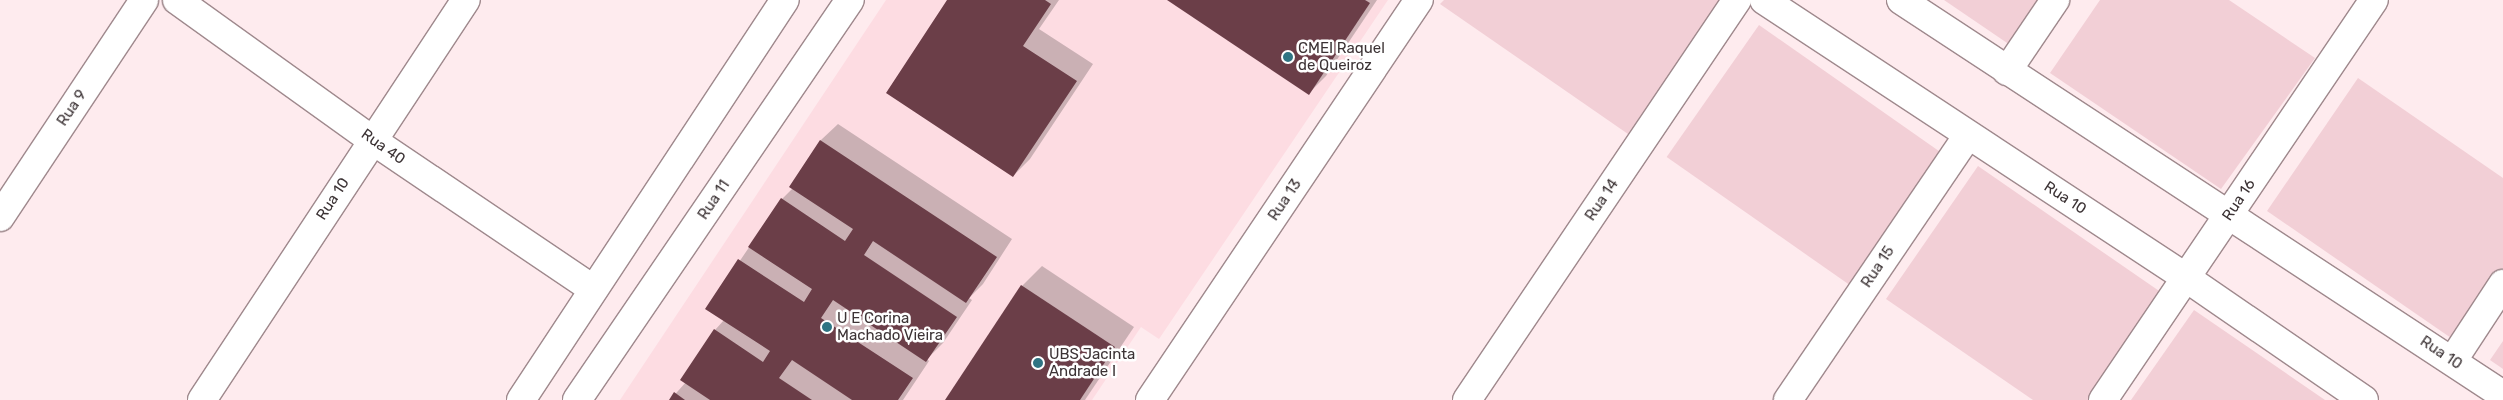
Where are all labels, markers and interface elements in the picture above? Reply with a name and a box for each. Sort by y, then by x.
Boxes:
place label: CMEI Raquel de Queiroz [1298,39,1385,74]
marker: CMEI Raquel de Queiroz [1282,51,1294,63]
street label: Rua 9 [53,87,91,129]
street label: Rua 40 [358,125,408,169]
street label: Rua 10 [313,174,353,224]
street label: Rua 13 [1265,176,1305,224]
street label: Rua 14 [1582,176,1622,224]
street label: Rua 16 [2219,176,2259,224]
street label: Rua 11 [694,177,734,223]
street label: Rua 10 [2040,178,2090,218]
street label: Rua 15 [1858,243,1898,291]
place label: U E Corina Machado Vieira [837,309,943,344]
marker: U E Corina Machado Vieira [821,321,833,333]
street label: Rua 10 [2417,332,2465,374]
place label: UBS Jacinta Andrade I [1049,345,1135,380]
marker: UBS Jacinta Andrade I [1031,356,1045,370]

